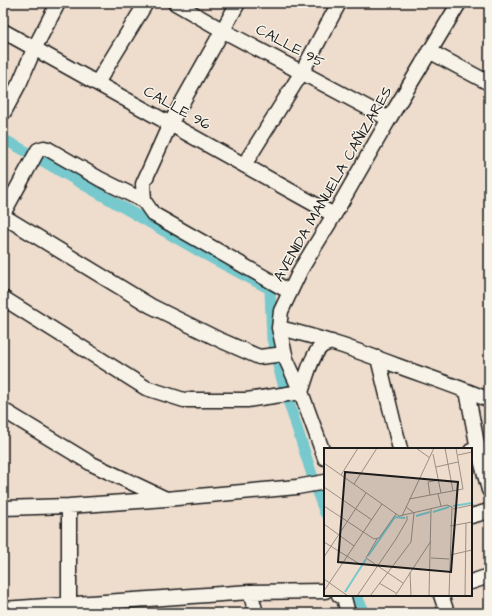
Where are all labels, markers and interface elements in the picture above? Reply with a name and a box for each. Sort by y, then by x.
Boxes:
street label: CALLE 95 [252,19,328,73]
street label: CALLE 96 [140,81,215,135]
street label: AVENIDA MANUELA CAÑIZARES [268,82,398,285]
inset map [324,448,472,596]

